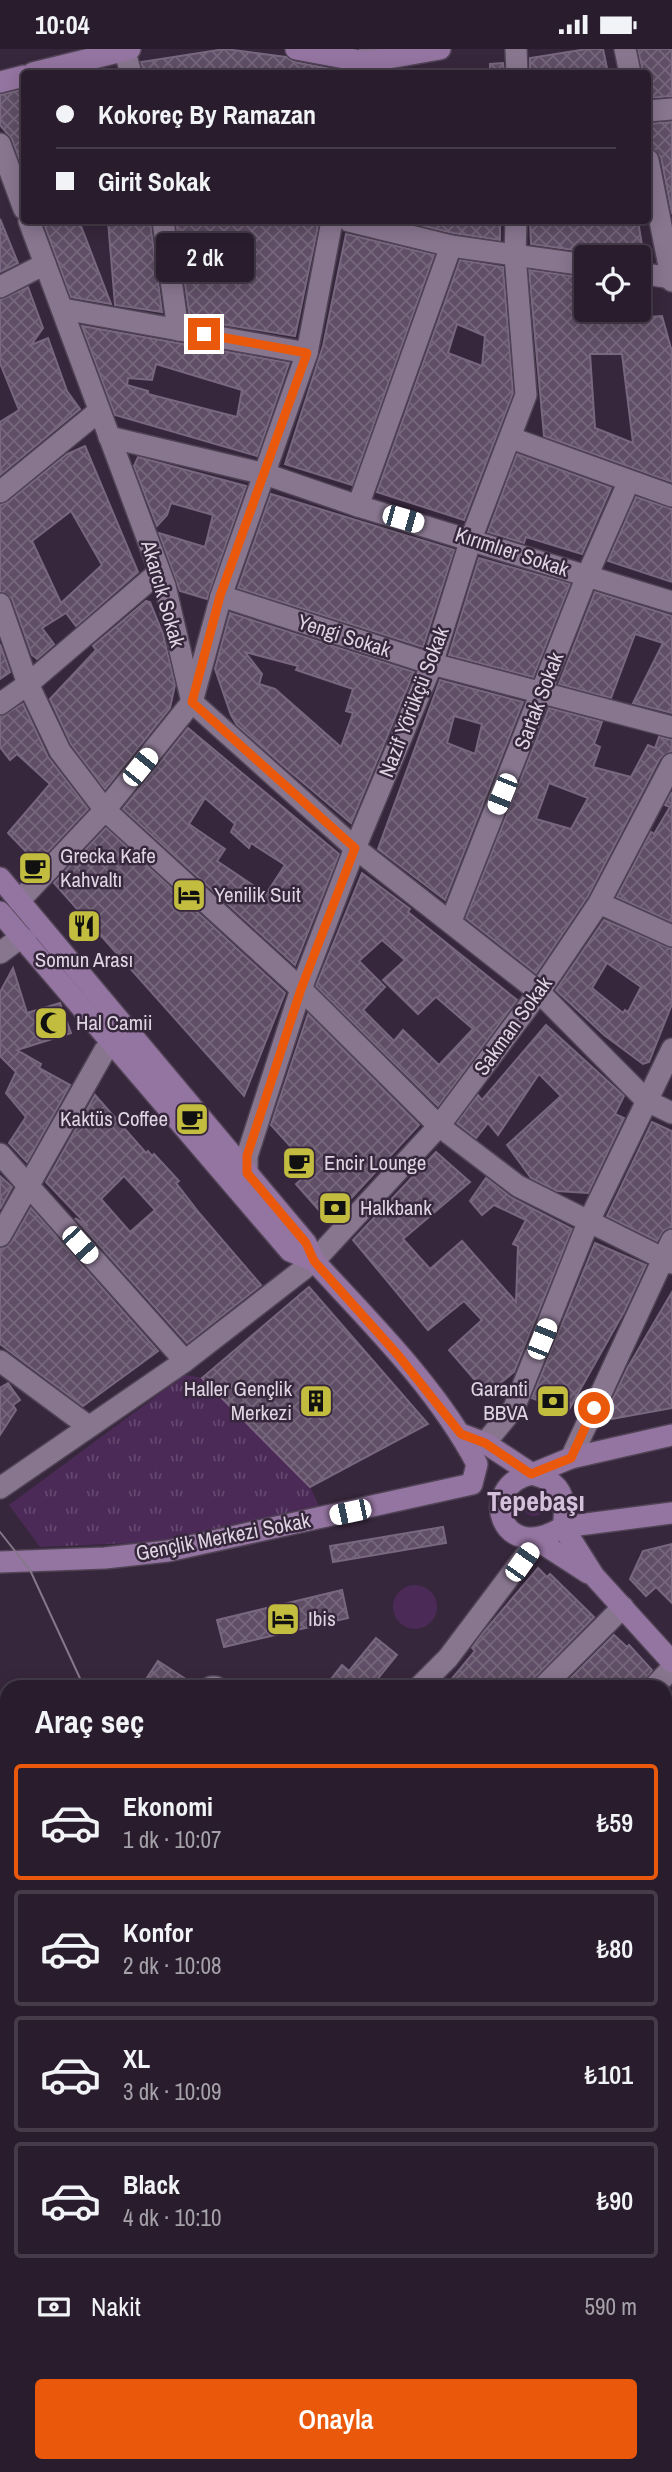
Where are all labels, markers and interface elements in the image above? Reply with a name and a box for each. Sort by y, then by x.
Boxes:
text: 10:04 [35,7,90,42]
text: Kokoreç By Ramazan [98,97,316,132]
text: Girit Sokak [98,164,211,199]
callout: 2 dk [155,233,253,281]
text: 2 dk [186,242,224,273]
map controls [574,245,651,322]
button: locate [574,245,651,322]
route end [188,318,220,350]
car [380,503,427,535]
street label: Kırımlıer Sokak [452,520,573,584]
street label: Akarcık Sokak [134,536,193,651]
street label: Yengi Sokak [294,607,395,664]
street label: Nazif Yörükçü Sokak [371,622,456,781]
street label: Sartak Sokak [507,647,571,754]
car [119,744,162,790]
car [485,771,520,817]
place label: Grecka Kafe Kahvaltı [60,841,156,894]
cafe icon: Grecka Kafe Kahvaltı [16,849,54,887]
hotel icon: Yenilik Suit [170,876,208,914]
place label: Yenilik Suit [214,880,301,909]
restaurant icon: Somun Arası [65,907,103,945]
place label: Somun Arası [35,945,133,974]
street label: Sakman Sokak [467,970,559,1081]
mosque icon: Hal Camii [32,1004,70,1042]
place label: Hal Camii [76,1008,153,1037]
cafe icon: Kaktüs Coffee [173,1100,211,1138]
place label: Kaktüs Coffee [60,1104,168,1133]
cafe icon: Encir Lounge [280,1144,318,1182]
place label: Encir Lounge [324,1148,426,1177]
bank icon: Halkbank [316,1189,354,1227]
place label: Halkbank [360,1193,432,1222]
car [59,1222,102,1268]
car [525,1316,560,1362]
place label: Haller Gençlik Merkezi [184,1374,292,1427]
place label: Garanti BBVA [471,1374,528,1427]
building icon: Haller Gençlik Merkezi [297,1382,335,1420]
bank icon: Garanti BBVA [534,1382,572,1420]
route start [578,1392,610,1424]
district label: Tepebaşı [487,1482,585,1520]
car [328,1497,373,1527]
street label: Gençlik Merkezi Sokak [133,1505,313,1568]
car [502,1539,543,1585]
hotel icon: Ibis [264,1600,302,1638]
place label: Ibis [308,1604,336,1633]
text: Araç seç [35,1700,144,1743]
text: Ekonomi [123,1789,213,1824]
icon: car [39,1791,102,1854]
text: ₺59 [597,1805,633,1840]
text: 1 dk · 10:07 [123,1824,222,1855]
text: Konfor [123,1915,193,1950]
icon: car [39,1917,102,1980]
text: ₺80 [597,1931,633,1966]
text: 2 dk · 10:08 [123,1950,222,1981]
text: XL [123,2041,150,2076]
icon: car [39,2043,102,2106]
text: ₺101 [585,2057,633,2092]
text: 3 dk · 10:09 [123,2076,222,2107]
text: Black [123,2167,180,2202]
icon: car [39,2169,102,2232]
text: ₺90 [597,2183,633,2218]
text: 4 dk · 10:10 [123,2202,222,2233]
icon: cash [35,2288,73,2326]
text: Nakit [91,2289,141,2324]
text: 590 m [585,2291,637,2322]
button: Onayla [35,2379,637,2459]

